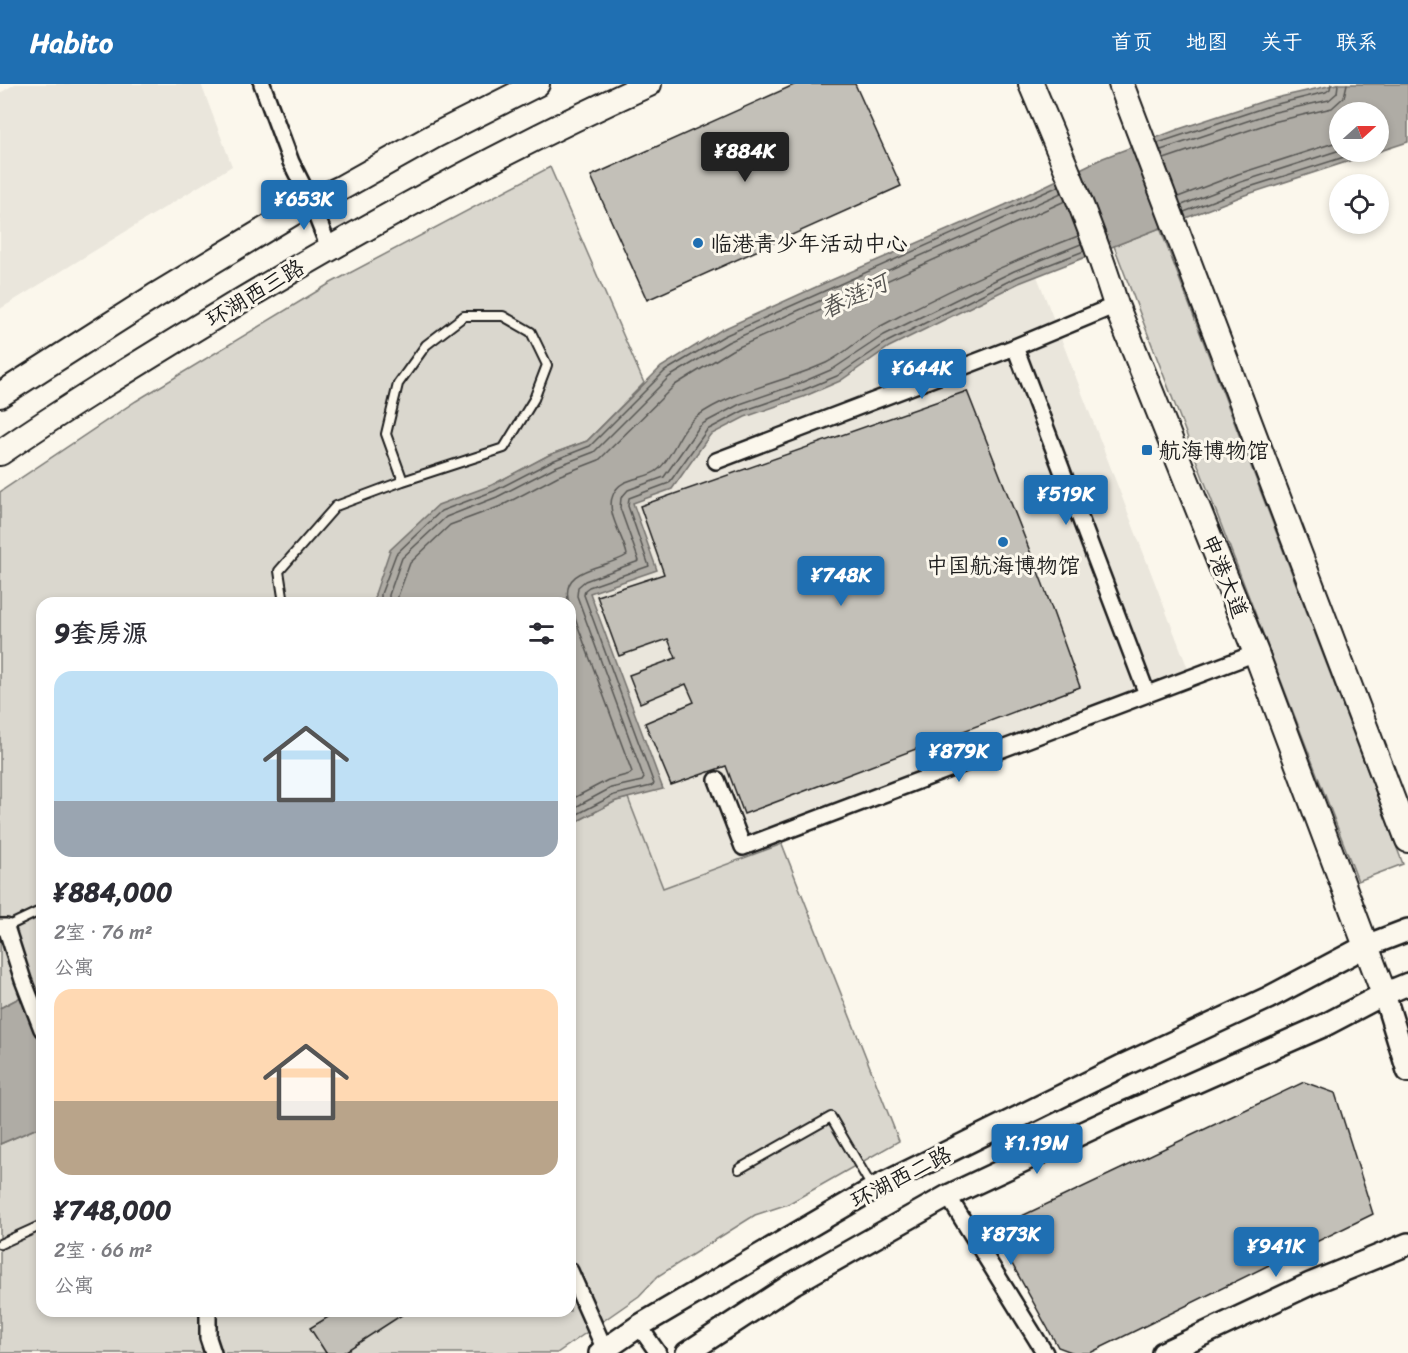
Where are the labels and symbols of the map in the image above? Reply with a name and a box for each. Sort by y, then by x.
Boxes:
north arrow [1329,102,1389,162]
pin: ¥884K [703,132,787,183]
pin: ¥653K [262,180,346,231]
place label: 临港青少年活动中心 [710,224,908,263]
marker: 临港青少年活动中心 [691,236,705,250]
street label: 环湖西三路 [198,248,312,338]
water label: 春涟河 [812,260,899,330]
pin: ¥644K [880,349,964,400]
place label: 航海博物馆 [1159,431,1269,470]
marker: 航海博物馆 [1140,443,1154,457]
pin: ¥519K [1024,475,1108,526]
street label: 申港大道 [1190,528,1260,624]
marker: 中国航海博物馆 [996,535,1010,549]
place label: 中国航海博物馆 [926,546,1080,585]
pin: ¥748K [799,556,883,607]
pin: ¥879K [917,732,1001,783]
pin: ¥1.19M [988,1124,1086,1175]
street label: 环湖西二路 [843,1135,959,1219]
pin: ¥873K [969,1215,1053,1266]
pin: ¥941K [1234,1227,1318,1278]

